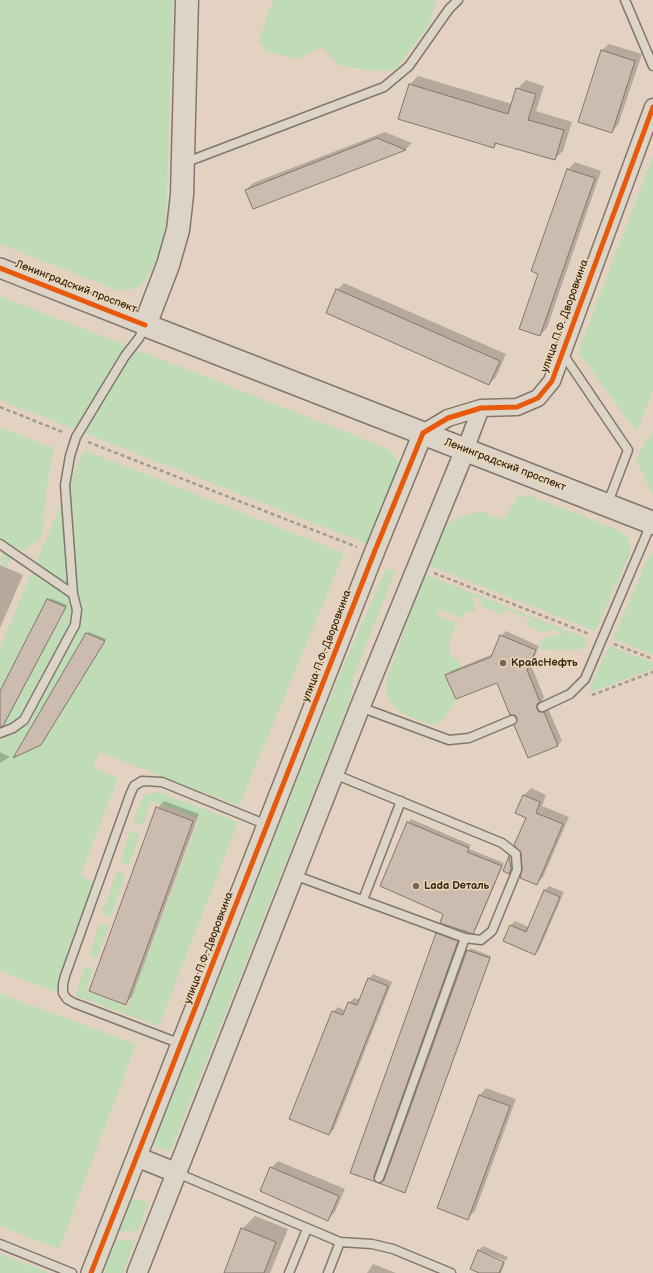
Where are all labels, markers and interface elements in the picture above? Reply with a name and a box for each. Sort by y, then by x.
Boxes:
street label: Ленинградский проспект [13,258,139,316]
street label: улица П.Ф. Дворовкина [538,258,592,374]
street label: Ленинградский проспект [442,436,568,494]
street label: улица П.Ф. Дворовкина [299,588,355,704]
place label: КрайсНефть [511,656,578,670]
marker: КрайсНефть [498,658,508,668]
place label: Lada Dеталь [424,879,489,893]
marker: Lada Dеталь [411,881,421,891]
street label: улица П.Ф. Дворовкина [181,890,237,1006]

